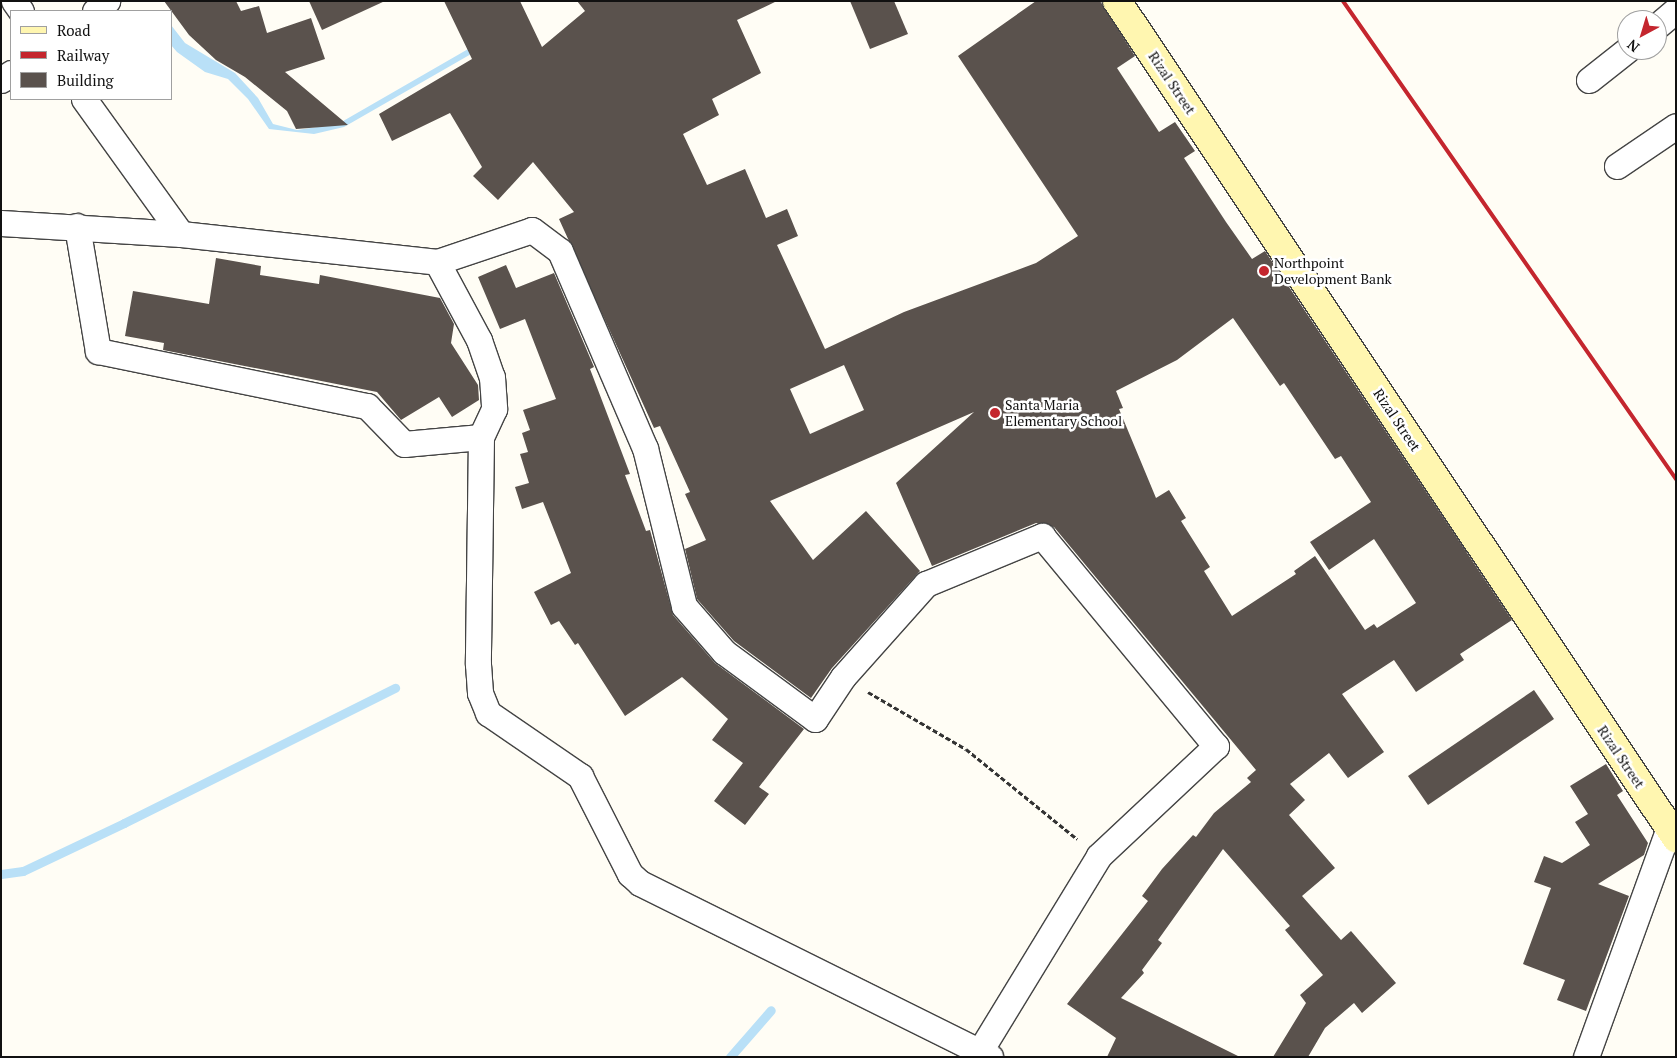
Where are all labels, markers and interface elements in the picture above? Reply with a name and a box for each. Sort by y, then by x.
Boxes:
legend [10,10,172,100]
north arrow [1617,10,1667,60]
text: Road [57,20,90,40]
text: N [1623,36,1643,57]
text: Railway [57,45,109,65]
street label: Rizal Street [1145,48,1199,118]
text: Building [57,70,114,90]
place label: Northpoint Development Bank [1274,255,1392,288]
marker: Northpoint Development Bank [1258,265,1270,277]
street label: Rizal Street [1370,385,1424,455]
place label: Santa Maria Elementary School [1005,397,1122,430]
marker: Santa Maria Elementary School [989,407,1001,419]
street label: Rizal Street [1594,722,1648,792]

